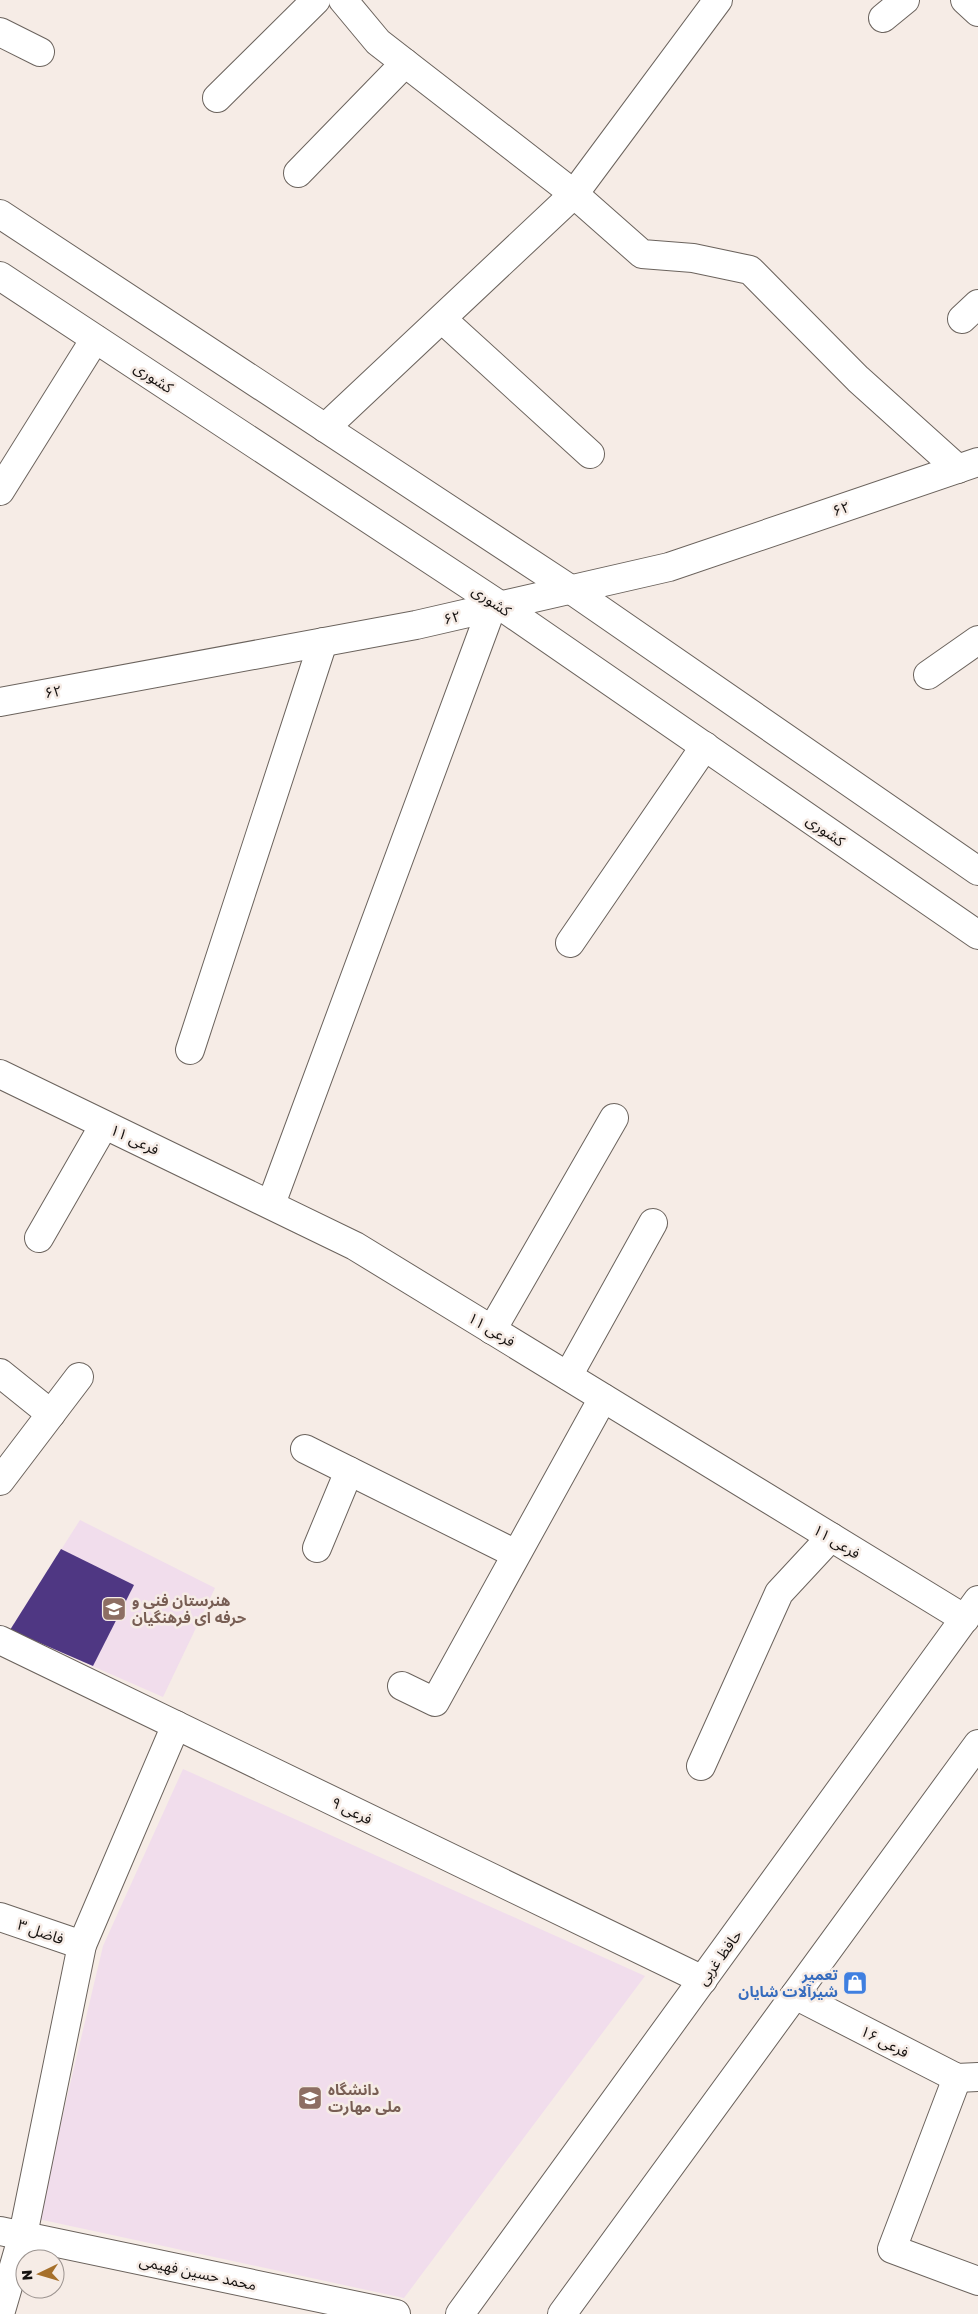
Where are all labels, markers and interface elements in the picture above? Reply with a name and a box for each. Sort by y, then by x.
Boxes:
street label: کشوری [131,358,178,398]
street label: ۶۲ [830,497,852,519]
street label: کشوری [469,581,515,621]
street label: ۶۲ [442,606,462,628]
street label: ۶۲ [43,681,63,701]
street label: کشوری [803,810,849,851]
street label: فرعی ۱۱ [107,1120,163,1159]
street label: فرعی ۱۱ [465,1308,519,1351]
street label: فرعی ۱۱ [810,1520,864,1563]
place label: هنرستان فنی و حرفه ای فرهنگیان [132,1591,247,1627]
school or university icon: هنرستان فنی و حرفه ای فرهنگیان [101,1596,127,1622]
street label: فرعی ۹ [328,1792,376,1829]
street label: فاضل ۳ [15,1915,67,1948]
street label: حافظ غربی [693,1926,746,1989]
place label: تعمیر شیرآلات شایان [738,1965,839,2001]
shop icon: تعمیر شیرآلات شایان [842,1970,868,1996]
street label: فرعی ۱۶ [857,2021,912,2062]
place label: دانشگاه ملی مهارت [328,2080,401,2116]
school or university icon: دانشگاه ملی مهارت [297,2085,323,2111]
north arrow [15,2249,65,2299]
street label: محمد حسین فهیمی [138,2251,258,2294]
text: N [18,2269,35,2281]

